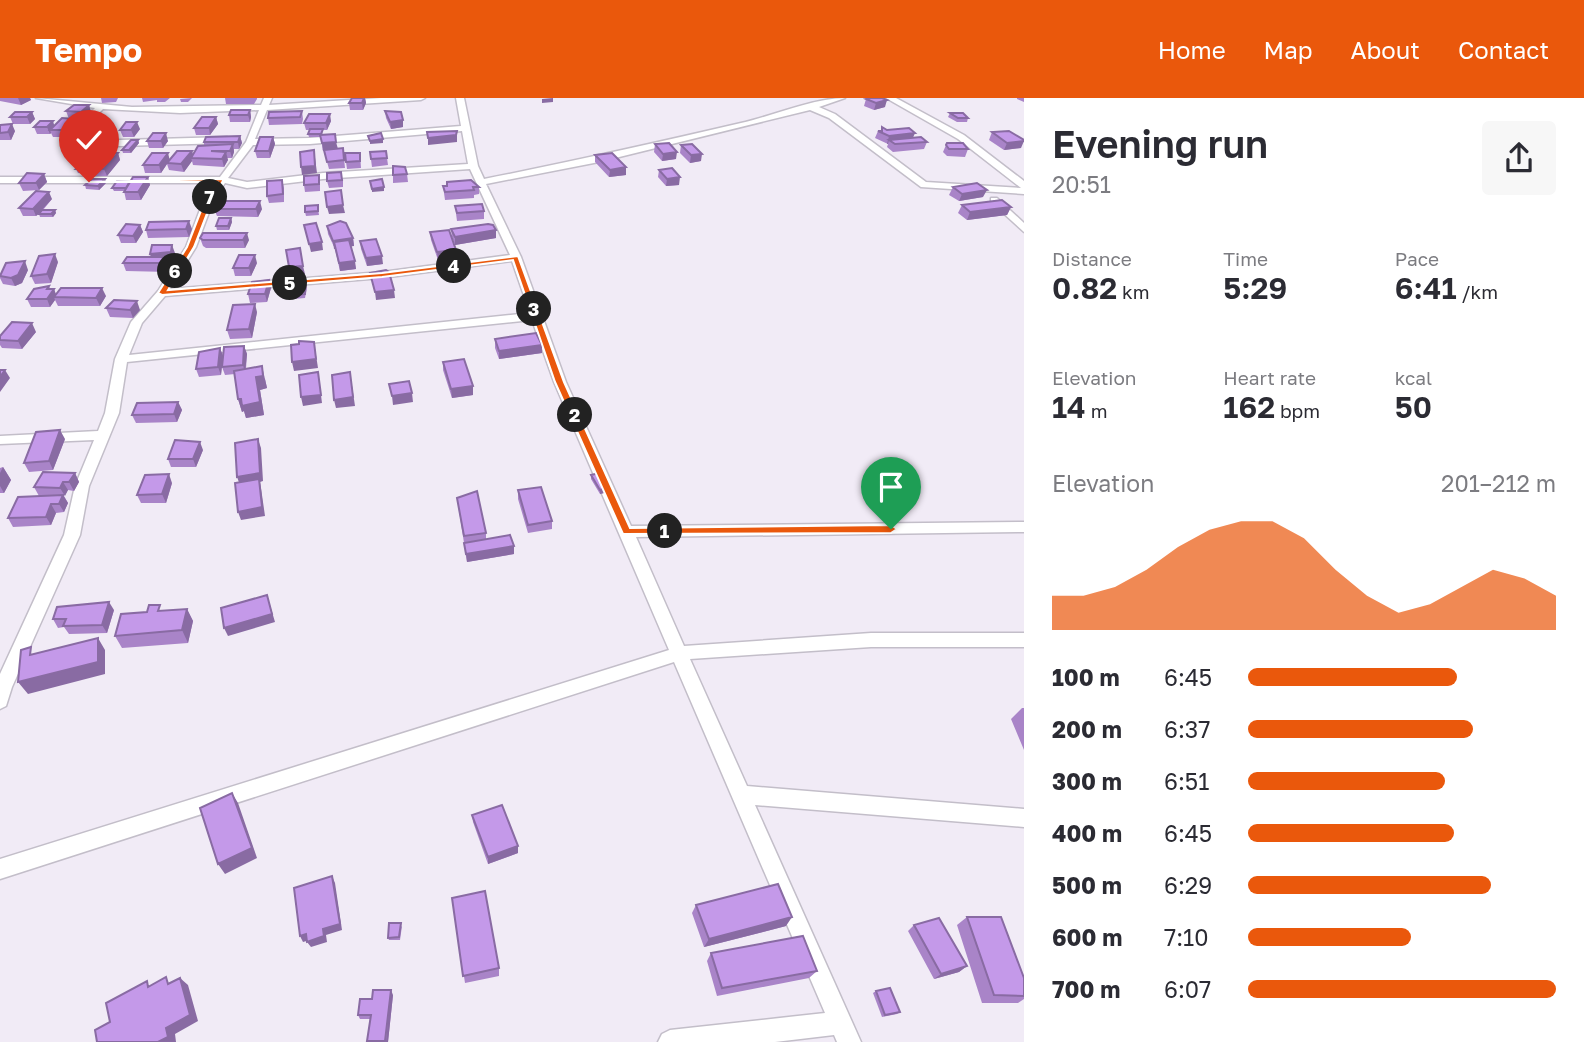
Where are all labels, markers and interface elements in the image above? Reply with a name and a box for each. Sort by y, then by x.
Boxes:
text: Tempo [35,30,142,69]
text: Home [1158,35,1226,64]
text: Map [1264,35,1313,64]
text: About [1351,35,1420,64]
text: Contact [1458,35,1549,64]
pin [59,110,119,182]
icon: check [70,121,108,159]
text: Evening run [1052,121,1268,166]
button: share [1482,121,1556,195]
text: 20:51 [1052,170,1111,198]
pin: 7 [192,180,228,214]
text: 7 [204,185,215,208]
text: Distance [1052,247,1132,270]
text: Time [1223,247,1268,270]
text: Pace [1395,247,1439,270]
pin: 4 [436,248,472,284]
pin: 6 [158,254,192,288]
text: 4 [448,254,459,277]
text: 6 [168,259,181,282]
pin: 5 [272,266,308,300]
text: 0.82 [1052,270,1117,306]
text: 5:29 [1223,270,1287,306]
text: 6:41 [1395,270,1457,306]
text: 5 [284,271,295,294]
text: km [1117,280,1150,303]
text: /km [1457,280,1498,303]
pin: 3 [516,292,552,326]
text: 3 [528,297,539,320]
text: Elevation [1052,366,1137,389]
text: Heart rate [1223,366,1316,389]
text: kcal [1395,366,1432,389]
text: 14 [1052,389,1086,425]
text: 162 [1223,389,1275,425]
text: 50 [1395,389,1432,425]
pin: 2 [558,398,592,432]
text: m [1086,399,1108,422]
text: bpm [1275,399,1320,422]
text: 2 [569,403,580,426]
pin [861,457,921,529]
icon: arrive [872,468,910,506]
text: Elevation [1052,469,1154,497]
text: 201–212 m [1441,469,1556,497]
pin: 1 [648,514,682,548]
text: 1 [660,519,669,542]
text: 100 m [1052,663,1120,691]
text: 6:45 [1164,663,1212,691]
text: 200 m [1052,715,1122,743]
text: 6:37 [1164,715,1210,743]
text: 300 m [1052,767,1122,795]
text: 6:51 [1164,767,1209,795]
text: 400 m [1052,819,1122,847]
text: 6:45 [1164,819,1212,847]
text: 500 m [1052,871,1122,899]
text: 6:29 [1164,871,1212,899]
text: 600 m [1052,923,1122,951]
text: 7:10 [1164,923,1209,951]
text: 700 m [1052,975,1120,1003]
text: 6:07 [1164,975,1211,1003]

